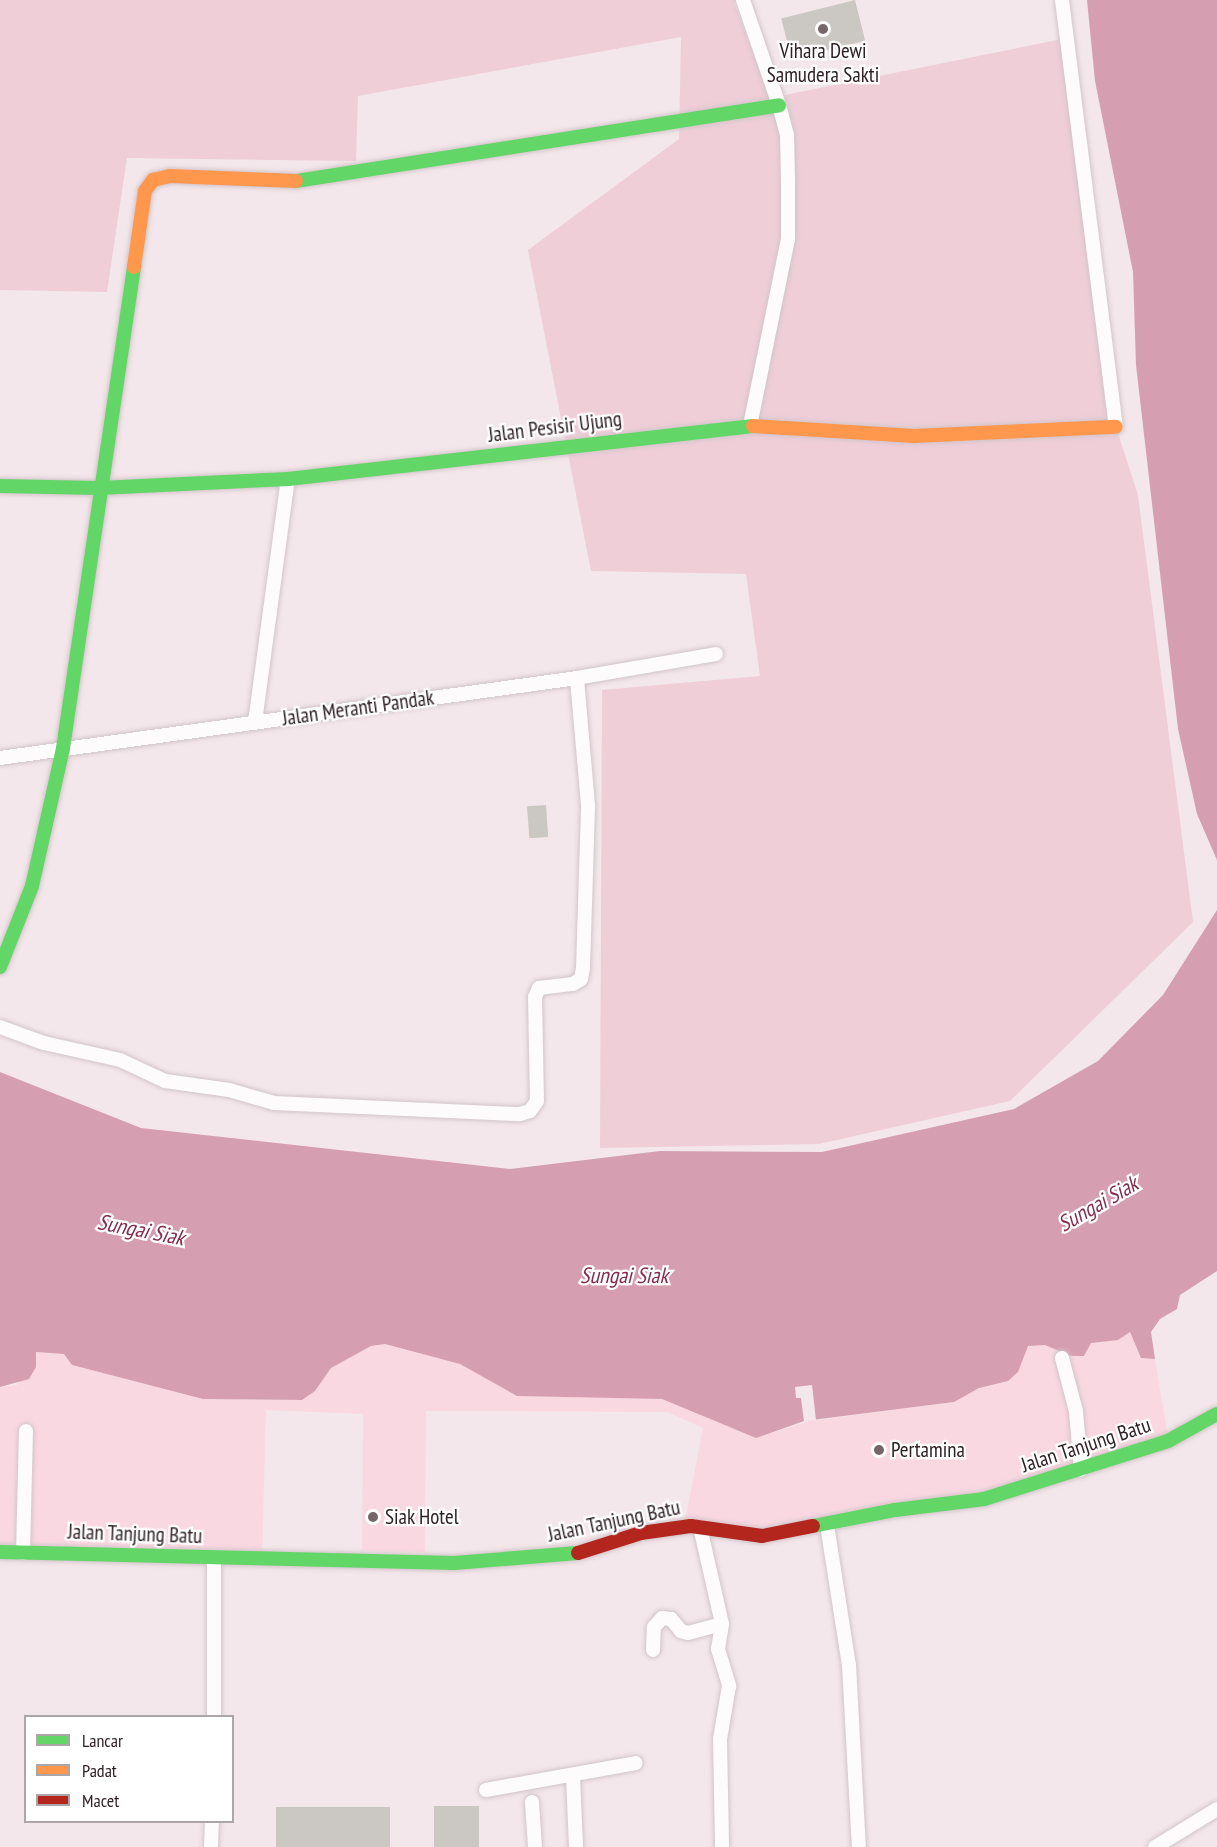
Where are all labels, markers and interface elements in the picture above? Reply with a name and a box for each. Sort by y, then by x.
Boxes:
marker: Vihara Dewi Samudera Sakti [816,22,830,36]
place label: Vihara Dewi Samudera Sakti [767,38,879,88]
street label: Jalan Pesisir Ujung [487,406,623,448]
street label: Jalan Meranti Pandak [281,685,435,731]
water label: Sungai Siak [1053,1171,1143,1237]
water label: Sungai Siak [95,1209,187,1251]
water label: Sungai Siak [580,1263,668,1289]
street label: Jalan Tanjung Batu [1018,1412,1154,1478]
place label: Pertamina [891,1437,965,1463]
marker: Pertamina [872,1443,886,1457]
street label: Jalan Tanjung Batu [545,1495,683,1547]
place label: Siak Hotel [385,1504,459,1530]
marker: Siak Hotel [366,1510,380,1524]
street label: Jalan Tanjung Batu [67,1519,203,1549]
legend [24,1715,234,1823]
text: Lancar [82,1729,123,1752]
text: Padat [82,1759,117,1782]
text: Macet [82,1789,119,1812]

